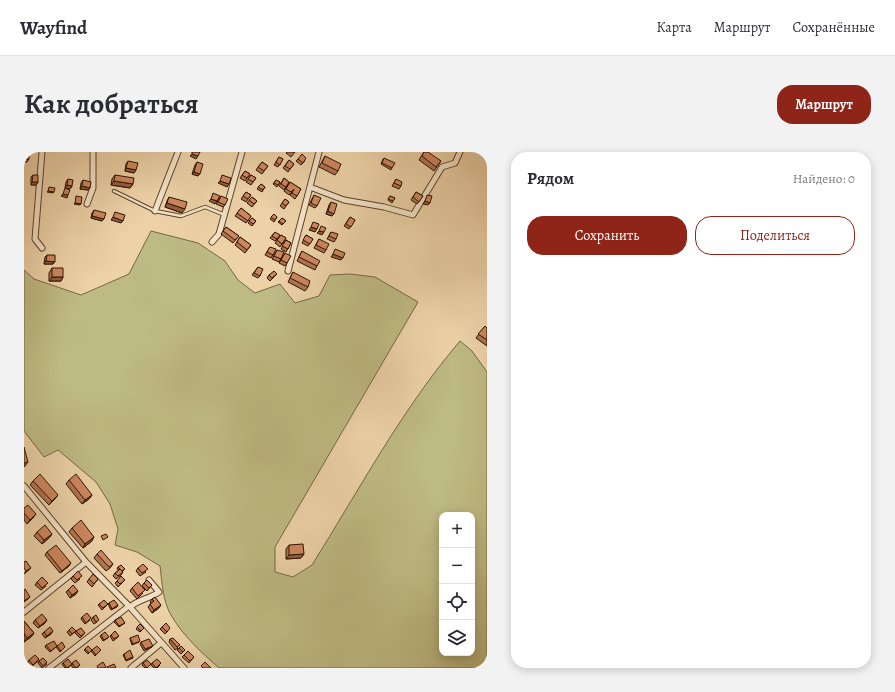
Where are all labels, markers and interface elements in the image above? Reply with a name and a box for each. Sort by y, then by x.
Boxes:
text: Wayfind [20,15,87,41]
text: Карта [657,18,692,37]
text: Маршрут [714,18,770,37]
text: Сохранённые [792,18,875,37]
text: Как добраться [24,85,199,123]
button: Маршрут [777,85,871,124]
text: Рядом [527,167,574,190]
text: Найдено: 0 [793,170,855,187]
button: Сохранить [527,216,687,255]
button: Поделиться [695,216,855,255]
map controls [439,512,475,656]
button: + [439,512,475,548]
button: − [439,548,475,584]
button: locate [439,584,475,620]
button: layers [439,620,475,656]

